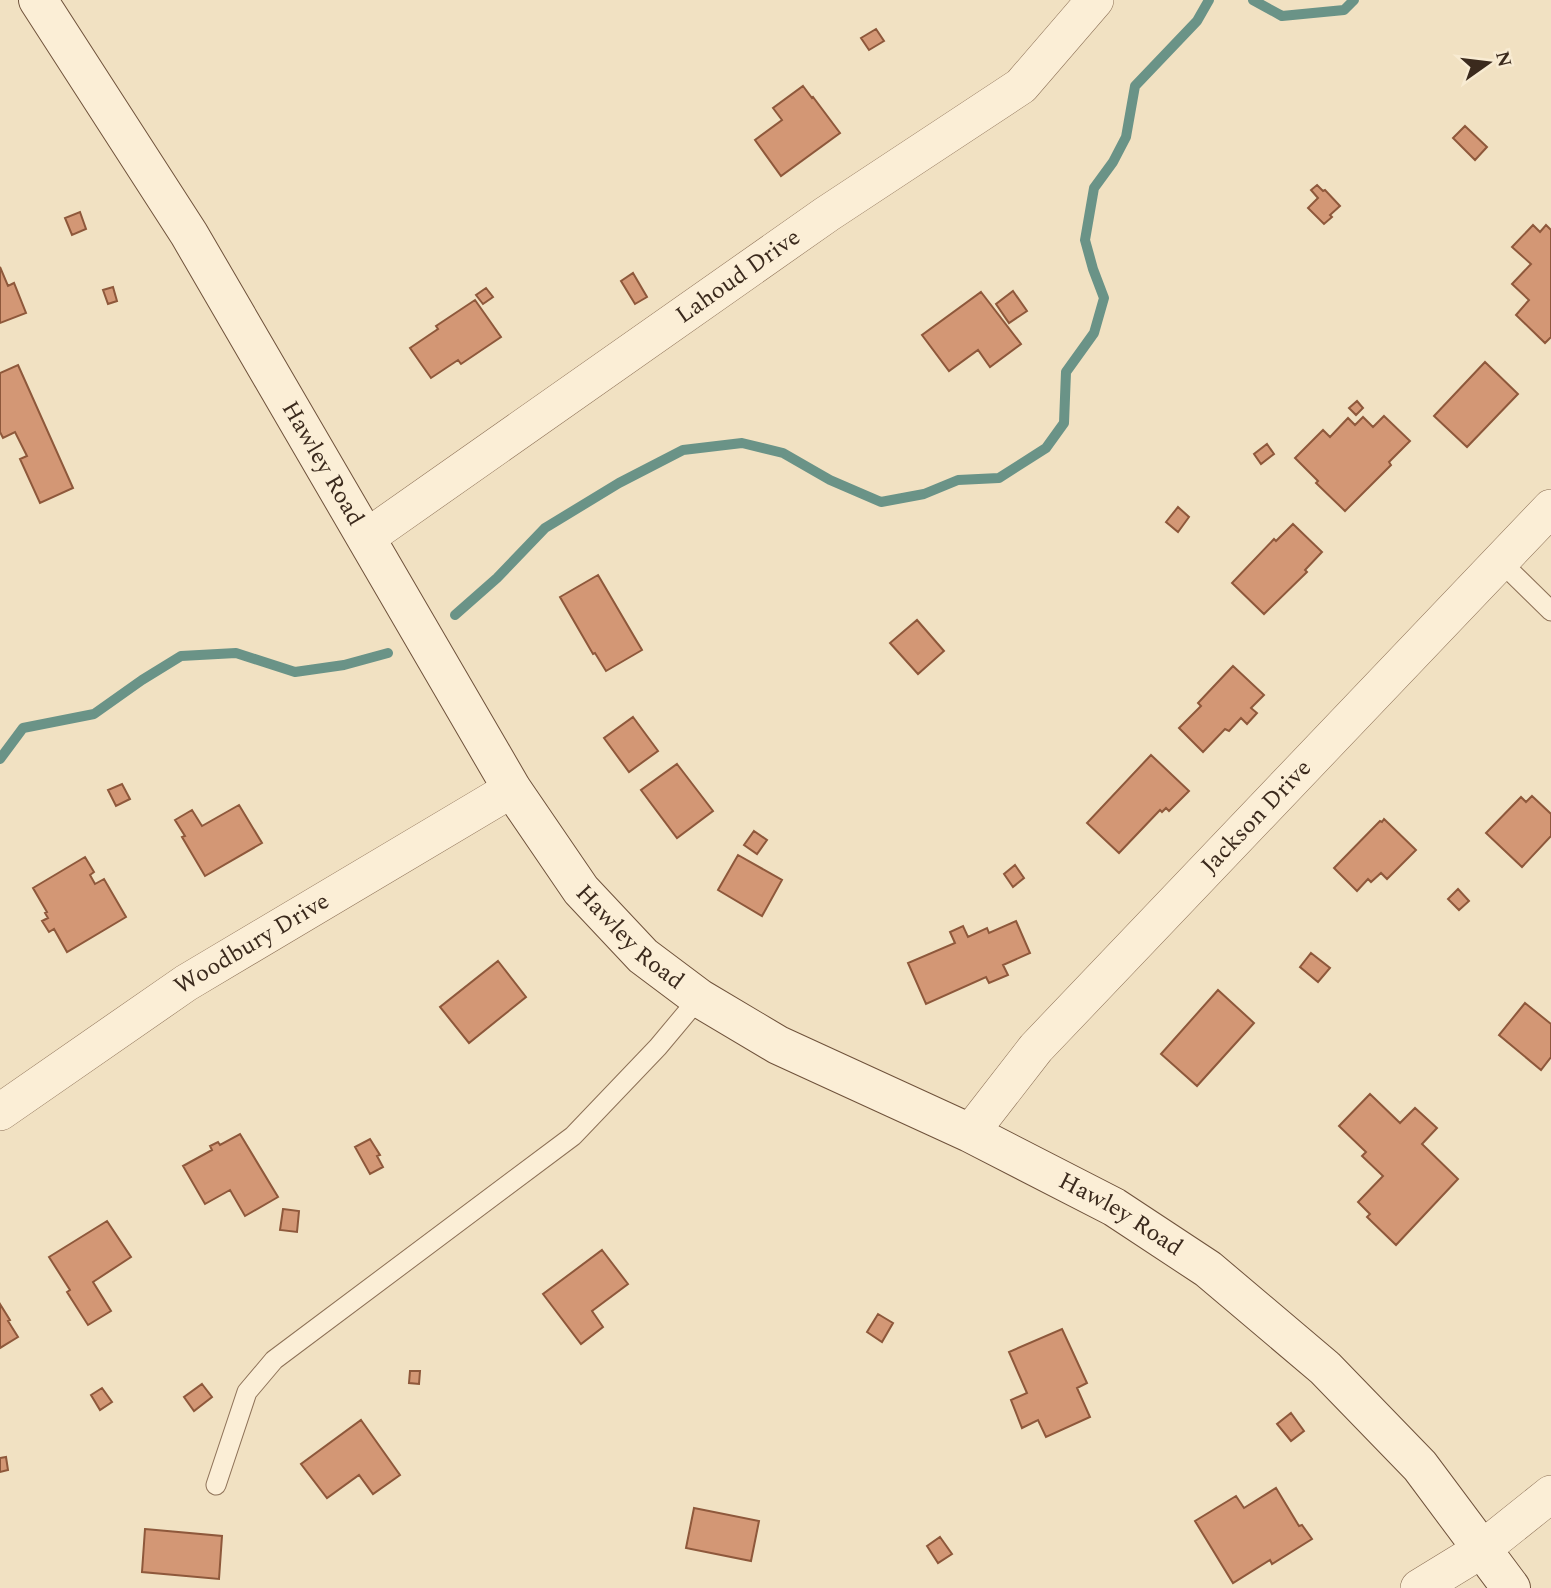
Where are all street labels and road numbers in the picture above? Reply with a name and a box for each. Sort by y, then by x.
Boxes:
street label: Lahoud Drive [668,220,808,333]
street label: Hawley Road [272,394,373,533]
street label: Jackson Drive [1193,751,1320,882]
street label: Hawley Road [567,876,692,999]
street label: Woodbury Drive [167,883,336,1004]
street label: Hawley Road [1052,1163,1190,1266]

